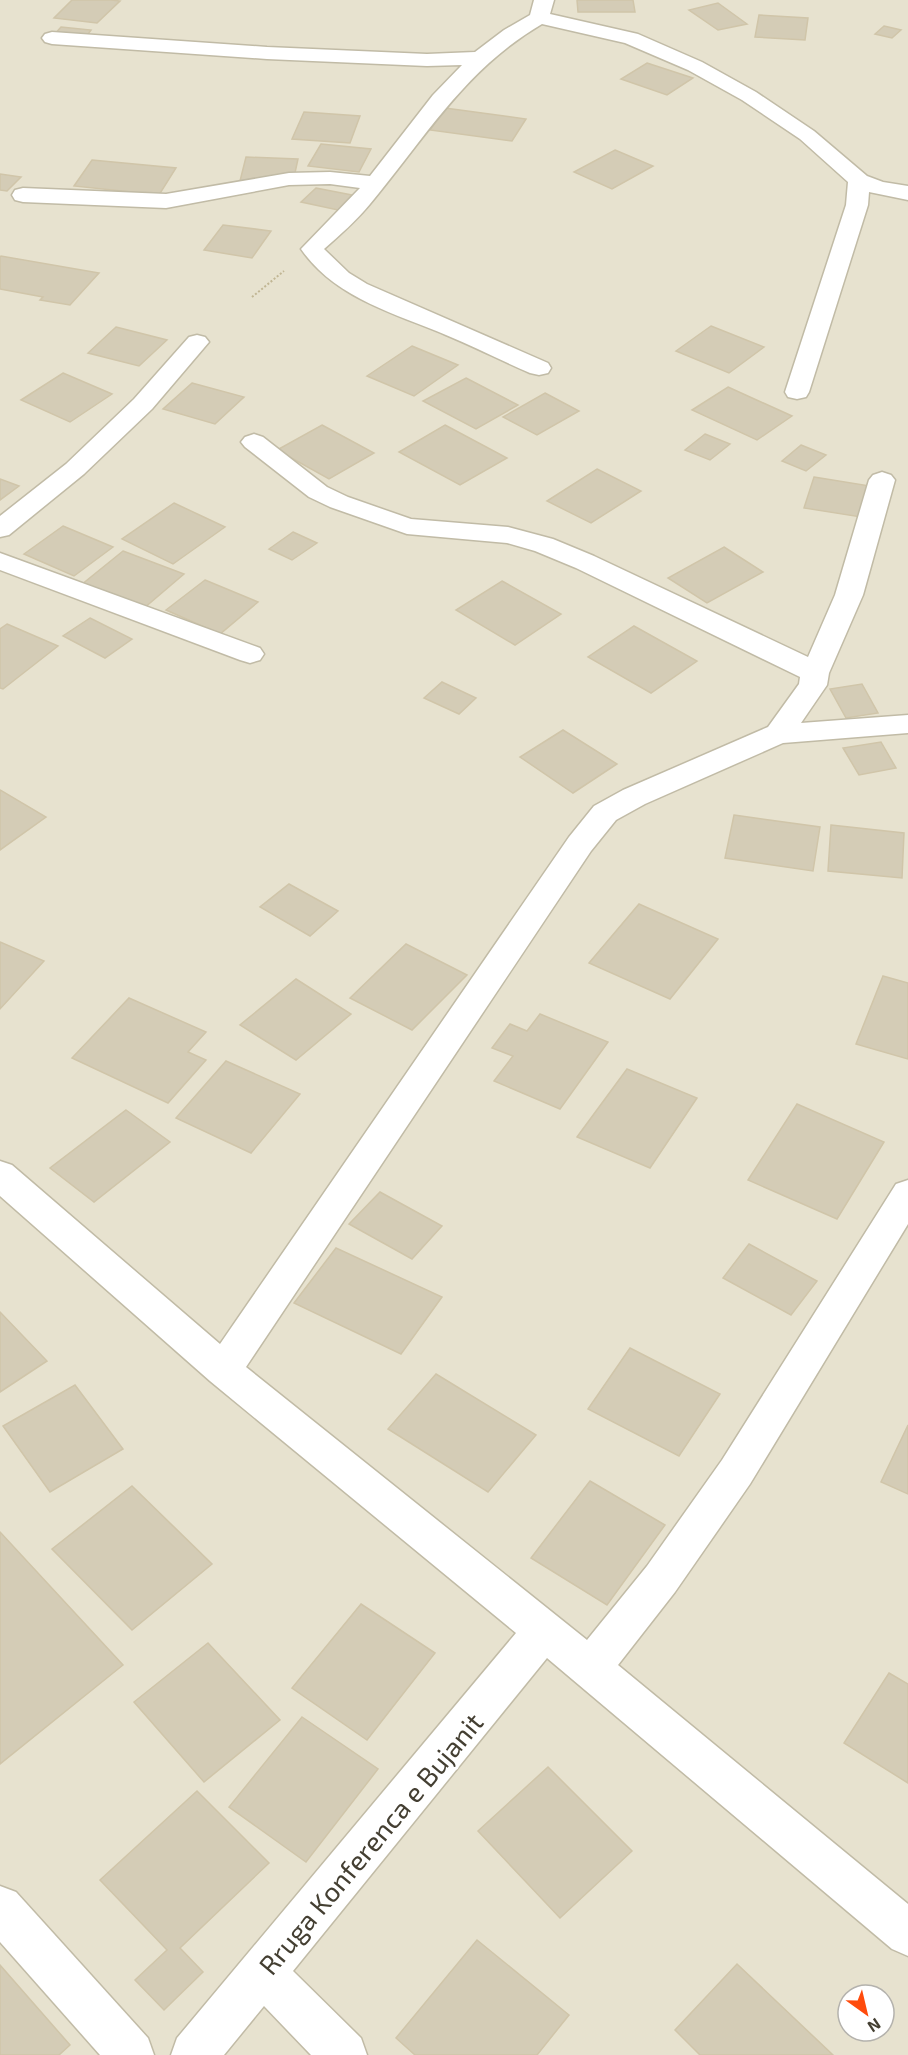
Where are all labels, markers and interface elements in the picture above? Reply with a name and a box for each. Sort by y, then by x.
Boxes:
street label: Rruga Konferenca e Bujanit [251,1706,490,1981]
north arrow [836,1983,896,2043]
text: N [865,2015,885,2037]

